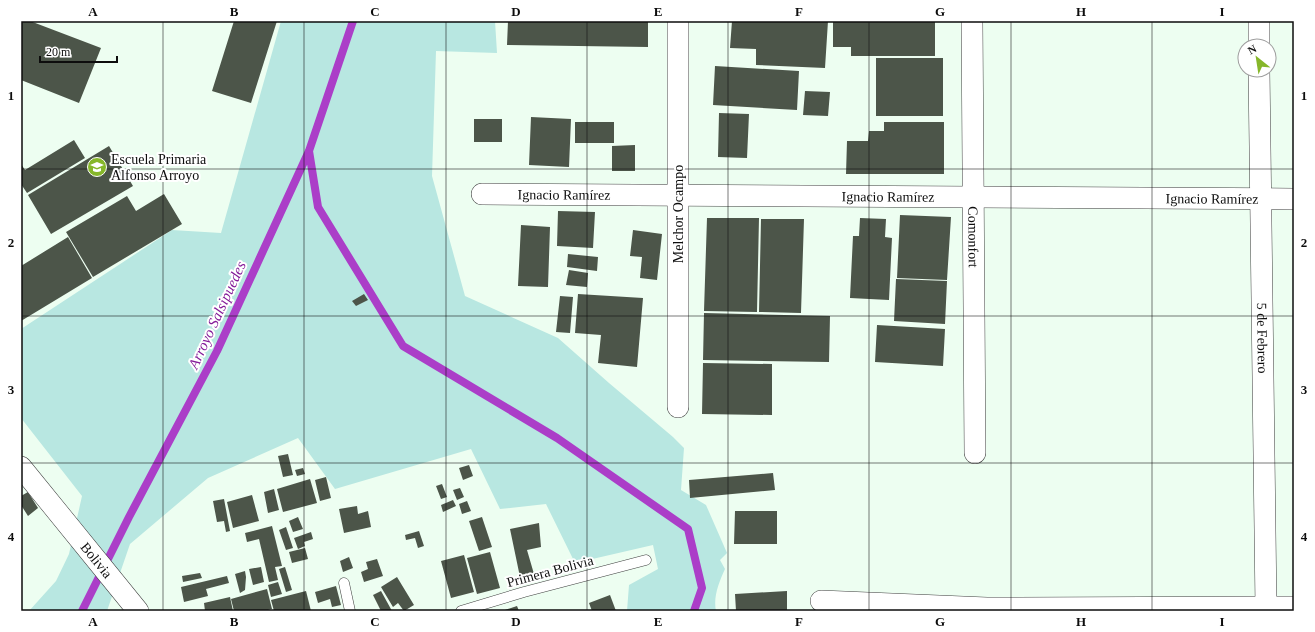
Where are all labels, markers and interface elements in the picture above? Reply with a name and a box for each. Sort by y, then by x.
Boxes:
text: A [88,4,98,19]
text: B [230,4,239,19]
text: C [370,4,380,19]
text: D [511,4,521,19]
text: E [654,4,662,19]
text: F [795,4,803,19]
text: G [935,4,945,19]
text: H [1076,4,1086,19]
text: I [1219,4,1225,19]
scale bar [40,38,117,64]
north arrow [1237,38,1277,78]
text: N [1246,42,1258,57]
text: 20 m [46,45,71,59]
text: 1 [8,88,14,103]
text: 1 [1301,88,1307,103]
place label: Escuela Primaria Alfonso Arroyo [111,152,207,183]
school or university icon: Escuela Primaria Alfonso Arroyo [86,156,108,178]
street label: Melchor Ocampo [671,165,686,263]
street label: Ignacio Ramírez [517,187,611,203]
street label: Ignacio Ramírez [841,189,935,205]
street label: Ignacio Ramírez [1165,191,1259,207]
street label: Comonfort [965,206,981,268]
text: 2 [8,235,14,250]
text: 2 [1301,235,1307,250]
water label: Arroyo Salsipuedes [185,259,249,372]
street label: 5 de Febrero [1254,302,1270,373]
text: 3 [8,382,15,397]
text: 3 [1301,382,1308,397]
text: 4 [8,529,15,544]
text: 4 [1301,529,1308,544]
street label: Bolivia [77,540,116,582]
street label: Primera Bolivia [505,553,596,590]
text: A [88,614,98,629]
text: B [230,614,239,629]
text: C [370,614,380,629]
text: D [511,614,521,629]
text: E [654,614,662,629]
text: F [795,614,803,629]
text: G [935,614,945,629]
text: H [1076,614,1086,629]
text: I [1219,614,1225,629]

